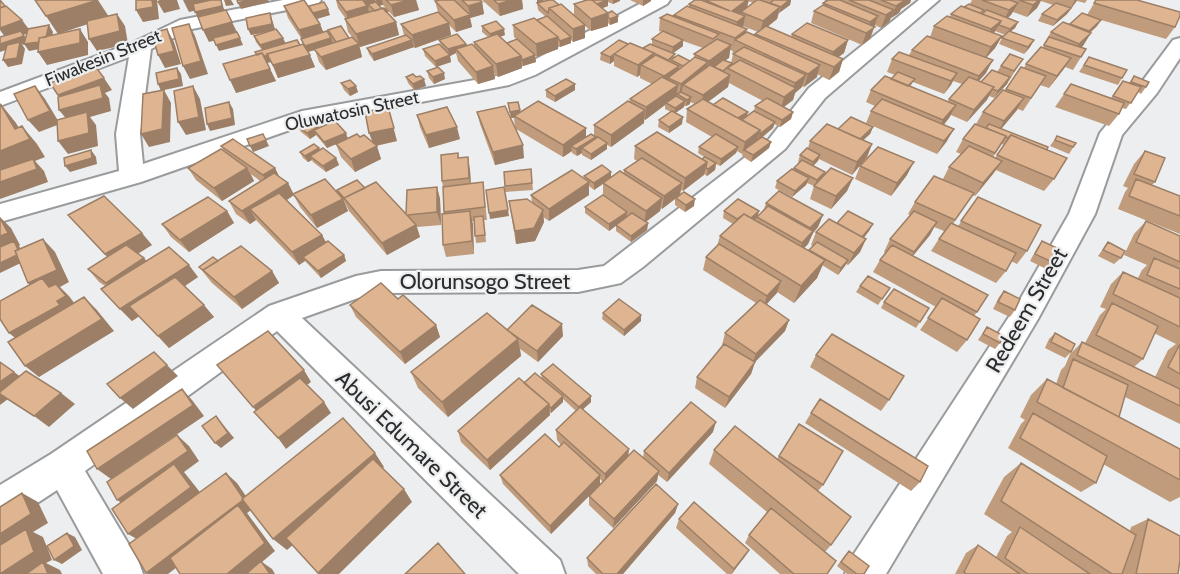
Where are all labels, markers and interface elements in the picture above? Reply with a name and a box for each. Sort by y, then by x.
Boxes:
street label: Fiwakesin Street [42,25,164,91]
street label: Oluwatosin Street [283,86,421,136]
street label: Redeem Street [980,243,1073,377]
street label: Olorunsogo Street [400,268,571,295]
street label: Abusi Edumare Street [330,365,494,524]

